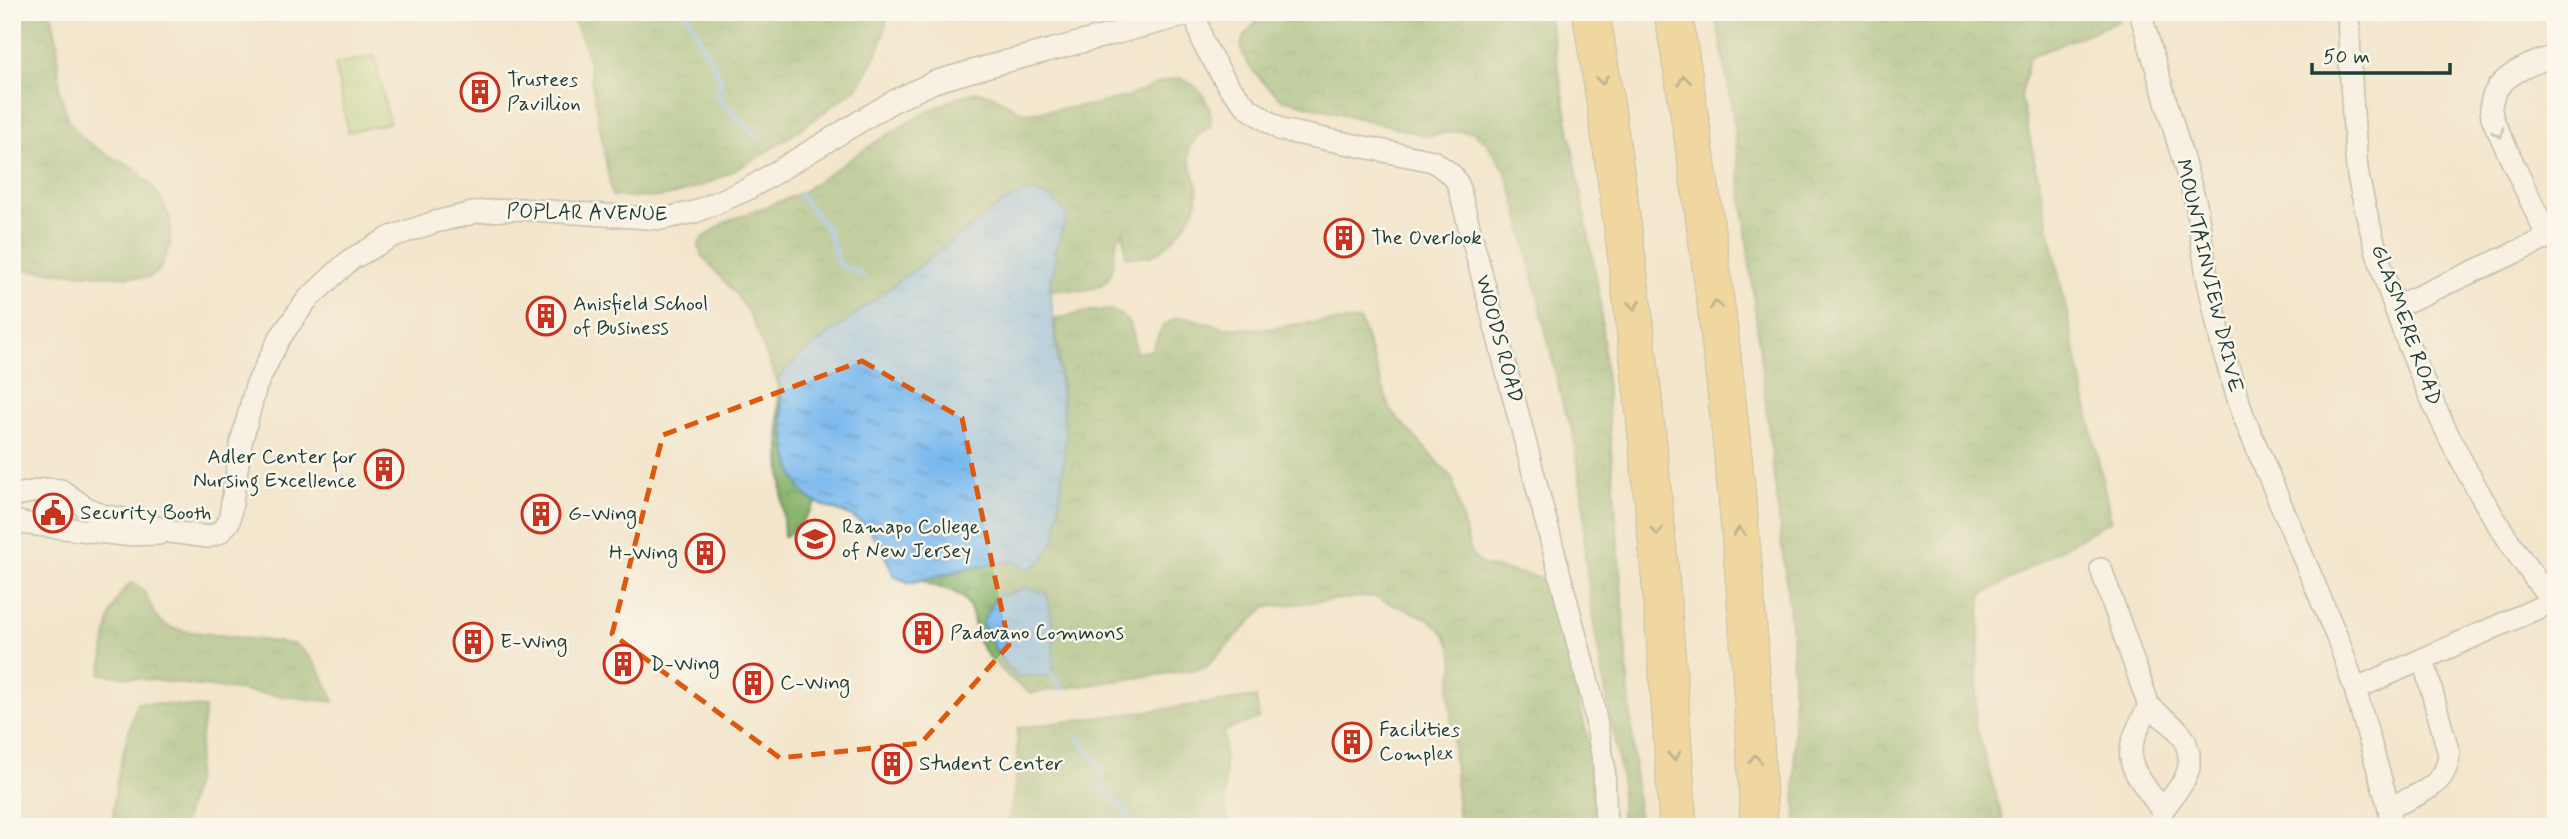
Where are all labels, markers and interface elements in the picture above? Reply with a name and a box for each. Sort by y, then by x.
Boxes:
scale bar [2312,32,2451,76]
text: 50 m [2323,43,2370,71]
place label: Trustees Pavillion [507,66,581,118]
building icon: Trustees Pavillion [459,71,501,113]
one-way arrow [1594,74,1609,85]
one-way arrow [1677,74,1692,86]
one-way arrow [2491,126,2505,138]
street label: MOUNTAINVIEW DRIVE [2169,157,2249,395]
street label: POPLAR AVENUE [506,198,668,228]
building icon: The Overlook [1323,217,1365,259]
place label: The Overlook [1371,224,1482,252]
street label: GLASMERE ROAD [2364,241,2448,409]
street label: WOODS ROAD [1468,272,1530,406]
place label: Anisfield School of Business [573,290,708,342]
building icon: Anisfield School of Business [525,295,567,337]
one-way arrow [1627,299,1642,311]
one-way arrow [1708,300,1723,311]
place label: Adler Center for Nursing Excellence [193,443,357,497]
building icon: Adler Center for Nursing Excellence [363,448,405,490]
public building icon: Security Booth [32,492,74,534]
building icon: G-Wing [520,493,562,535]
place label: Security Booth [80,499,211,527]
place label: G-Wing [568,500,637,529]
place label: Ramapo College of New Jersey [842,513,980,565]
school or university icon: Ramapo College of New Jersey [794,518,836,560]
one-way arrow [1649,526,1664,537]
one-way arrow [1732,526,1747,537]
building icon: H-Wing [684,532,726,574]
place label: H-Wing [609,539,678,568]
building icon: Padovano Commons [902,612,944,654]
place label: Padovano Commons [950,619,1124,647]
building icon: E-Wing [452,621,494,663]
place label: E-Wing [500,628,568,657]
building icon: D-Wing [602,643,644,685]
place label: D-Wing [650,650,720,679]
building icon: C-Wing [732,662,774,704]
place label: C-Wing [780,669,850,698]
place label: Facilities Complex [1379,716,1460,768]
building icon: Facilities Complex [1331,721,1373,763]
building icon: Student Center [871,743,913,785]
place label: Student Center [919,750,1063,778]
one-way arrow [1666,751,1681,762]
one-way arrow [1748,753,1763,764]

